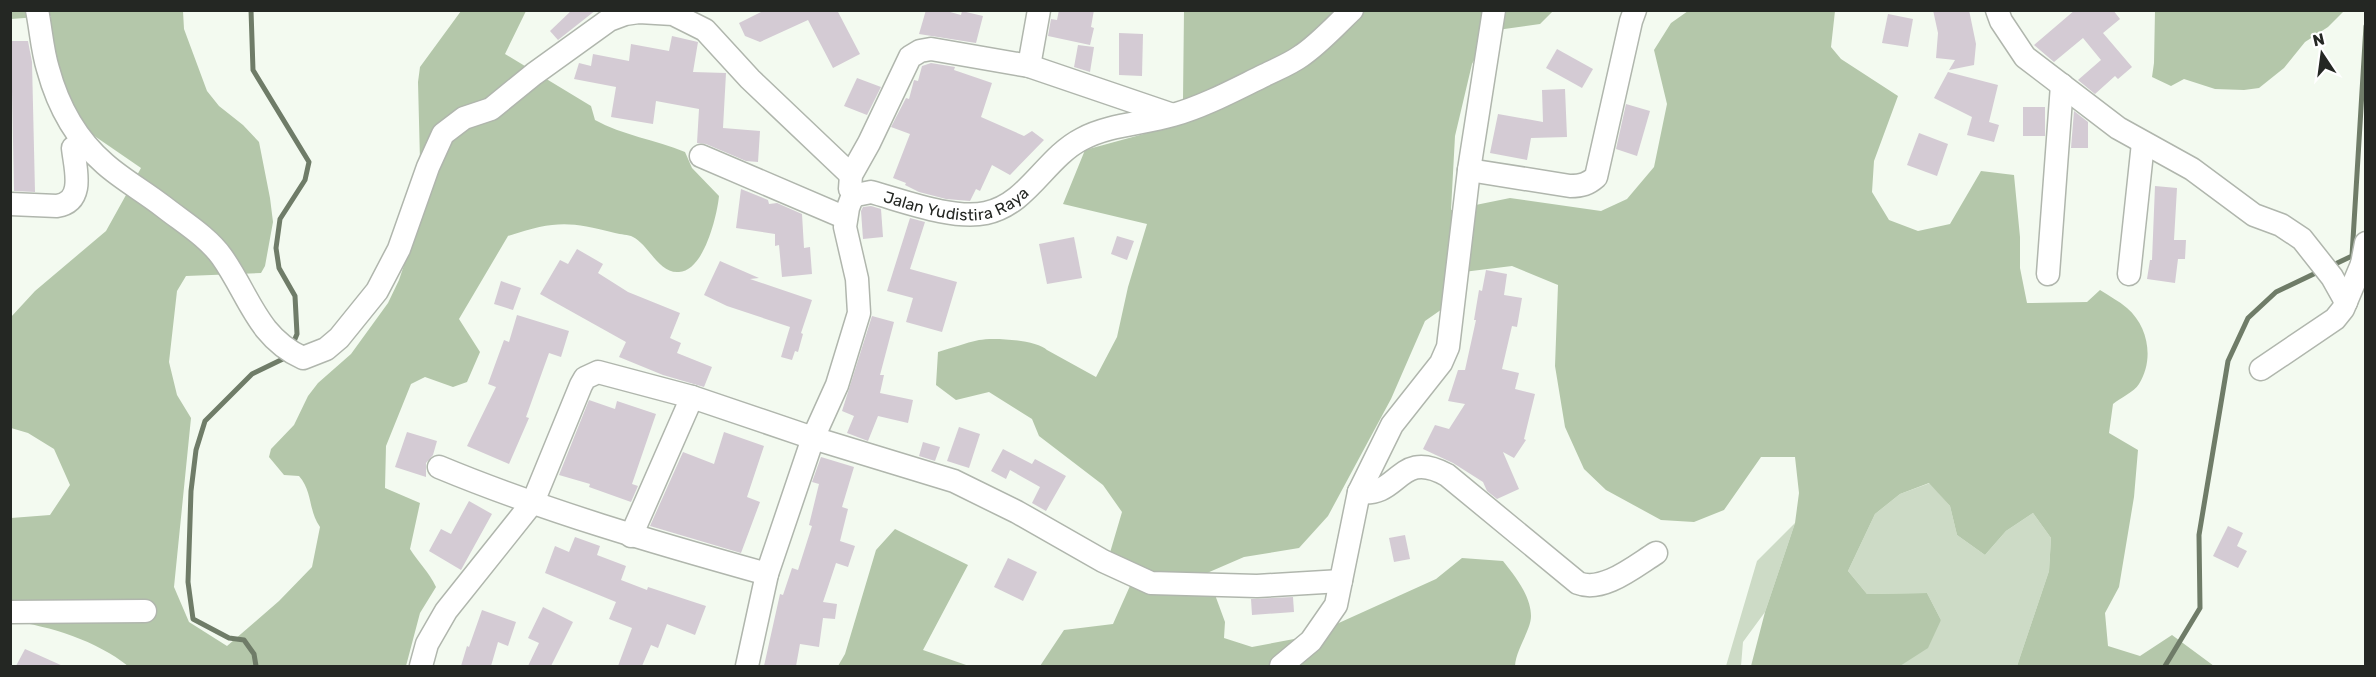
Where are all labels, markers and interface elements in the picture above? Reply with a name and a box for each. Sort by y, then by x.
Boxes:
north arrow [2292,24,2352,84]
text: N [2311,29,2326,50]
street label: Jalan Yudistira Raya [881,183,1032,224]

